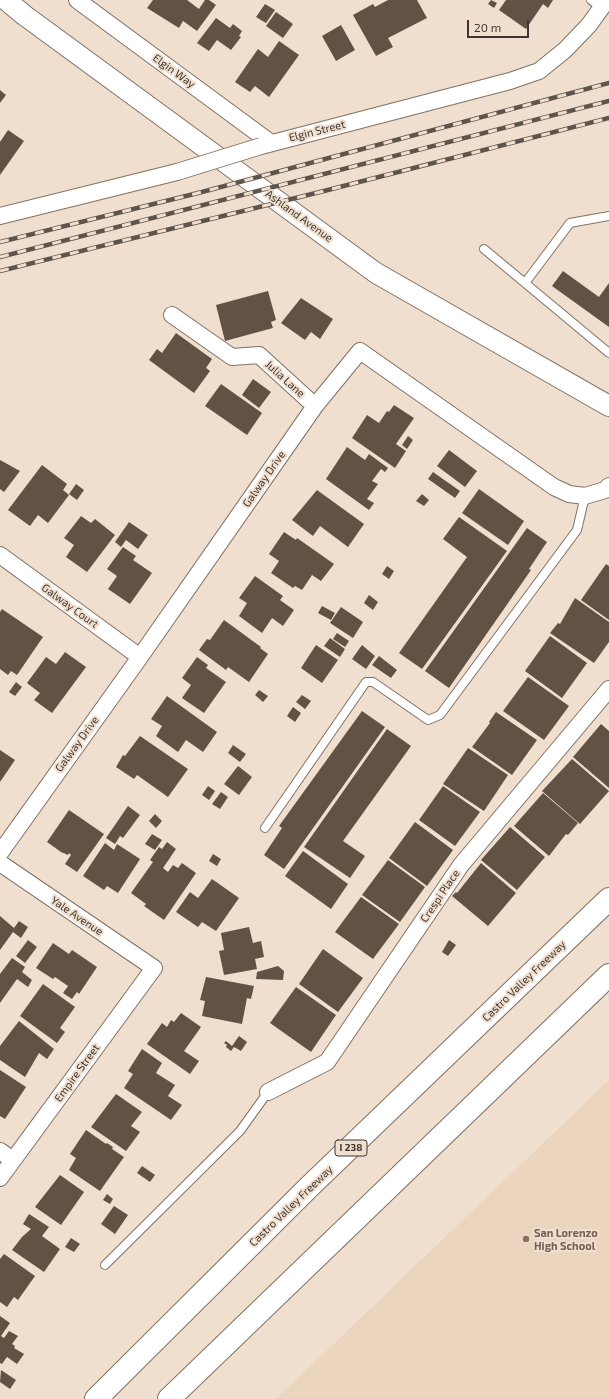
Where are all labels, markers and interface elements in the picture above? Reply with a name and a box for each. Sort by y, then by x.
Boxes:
scale bar [469,12,531,38]
text: 20 m [474,20,501,34]
street label: Elgin Way [150,51,198,91]
street label: Elgin Street [287,118,347,144]
street label: Ashland Avenue [263,187,335,245]
street label: Julia Lane [263,358,307,400]
street label: Galway Drive [240,448,288,510]
street label: Galway Court [39,581,101,631]
street label: Galway Drive [52,714,102,774]
street label: Crespi Place [418,867,462,925]
street label: Yale Avenue [48,894,106,938]
street label: Castro Valley Freeway [480,938,568,1024]
street label: Empire Street [52,1042,102,1104]
road number: I 238 [335,1140,367,1156]
street label: Castro Valley Freeway [247,1163,335,1249]
place label: San Lorenzo High School [534,1226,598,1252]
marker: San Lorenzo High School [521,1234,531,1244]

